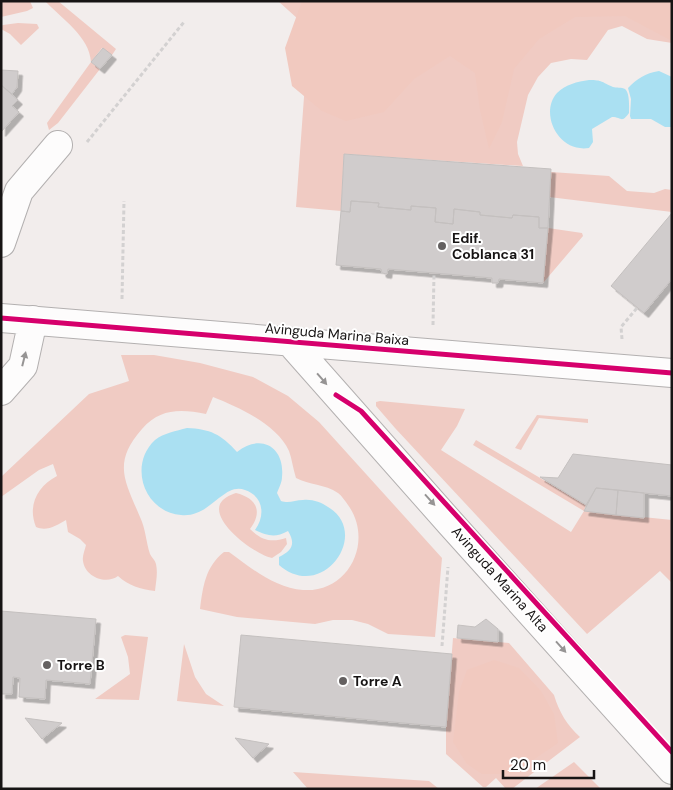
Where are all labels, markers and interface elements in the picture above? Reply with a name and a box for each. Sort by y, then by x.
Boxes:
place label: Edif. Coblanca 31 [452,229,534,263]
marker: Edif. Coblanca 31 [436,240,448,252]
street label: Avinguda Marina Baixa [264,319,410,349]
one-way arrow [20,351,28,366]
one-way arrow [316,372,328,384]
one-way arrow [424,494,435,507]
street label: Avinguda Marina Alta [448,522,552,636]
one-way arrow [556,641,567,654]
place label: Torre B [57,656,105,674]
marker: Torre B [41,659,53,671]
place label: Torre A [353,672,402,690]
marker: Torre A [337,675,349,687]
scale bar [503,748,594,780]
text: 20 m [510,755,546,775]

